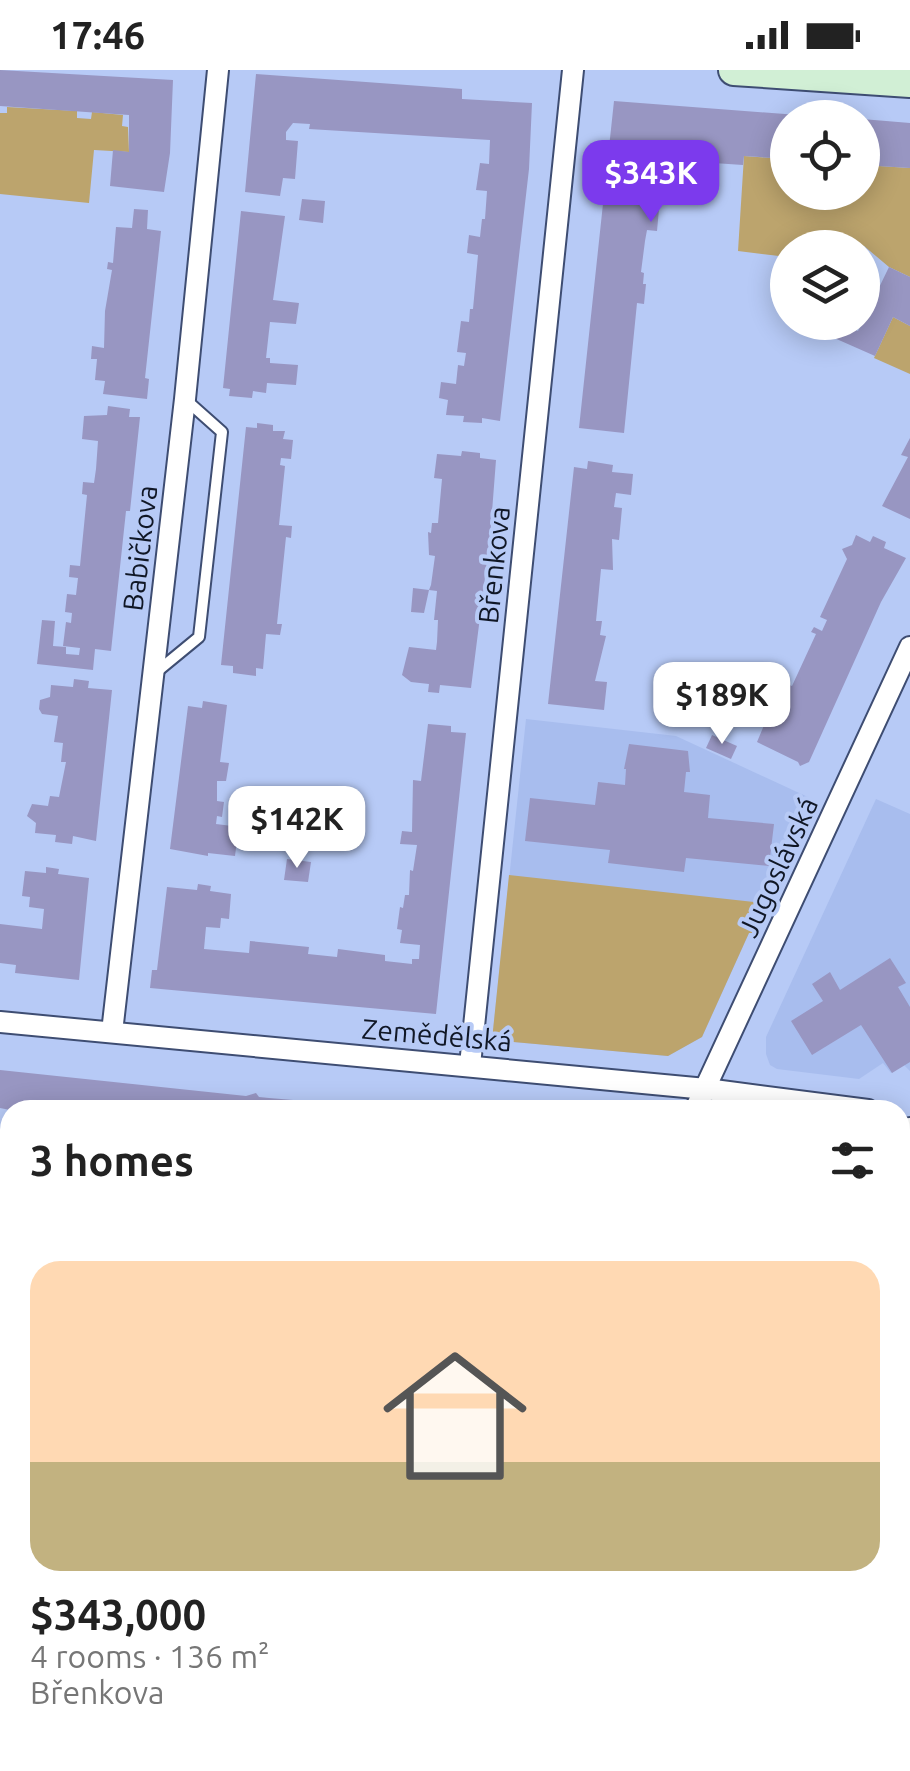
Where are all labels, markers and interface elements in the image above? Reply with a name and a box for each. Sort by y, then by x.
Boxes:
text: 17:46 [50,14,145,56]
map controls [770,100,880,340]
button: locate [770,100,880,210]
pin: $343K [581,140,721,225]
text: $343K [604,154,698,190]
button: layers [770,230,880,340]
street label: Babičkova [116,483,163,613]
street label: Břenkova [472,505,515,625]
pin: $189K [652,662,792,747]
text: $189K [675,676,769,712]
pin: $142K [227,786,367,871]
street label: Jugoslávská [732,792,823,942]
text: $142K [250,800,344,836]
street label: Zemědělská [361,1012,513,1057]
icon: filters [825,1133,880,1188]
text: 3 homes [30,1137,194,1184]
icon: home [365,1326,545,1506]
text: $343,000 [30,1591,206,1638]
text: 4 rooms · 136 m² [30,1638,270,1674]
text: Břenkova [30,1674,165,1710]

